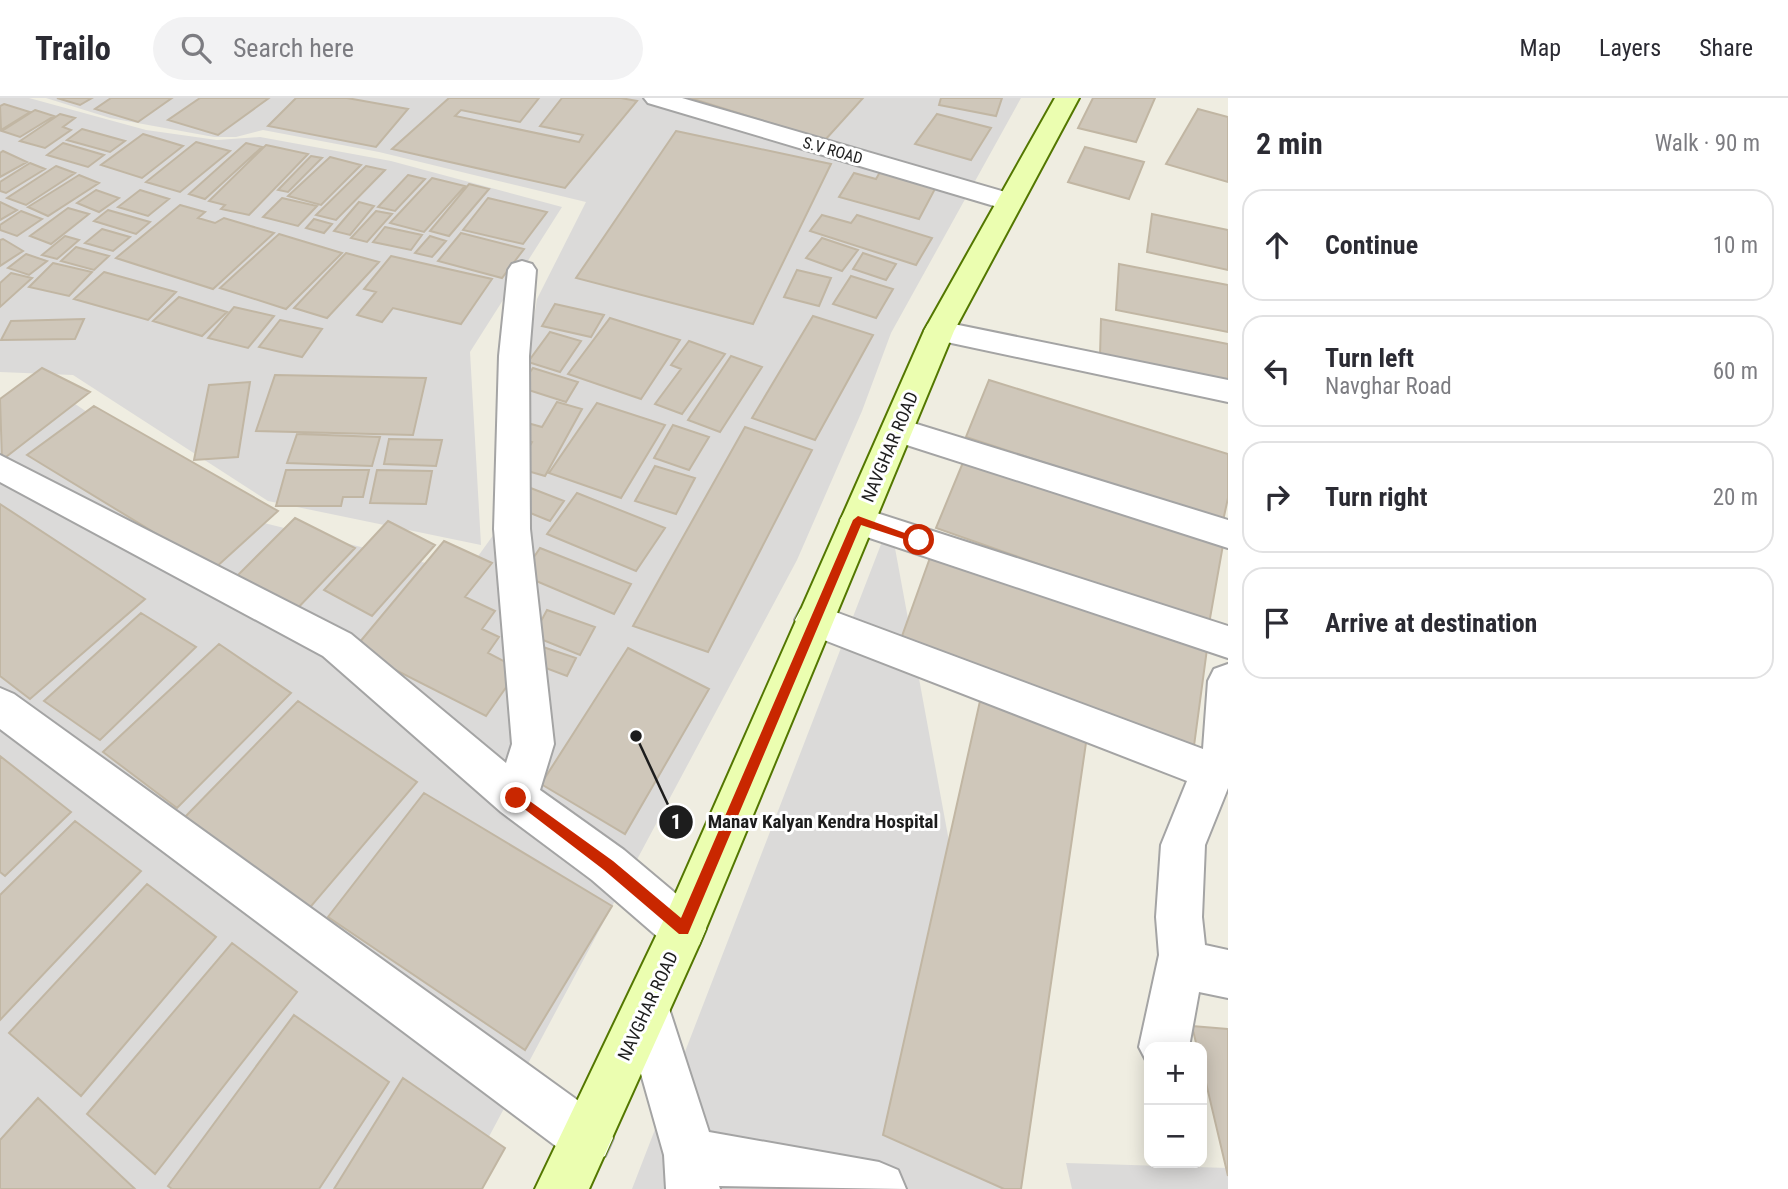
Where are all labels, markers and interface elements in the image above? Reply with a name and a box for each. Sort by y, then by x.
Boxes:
search box [153,17,643,80]
text: Trailo [35,29,111,68]
icon: search [177,29,215,67]
text: Search here [233,33,354,63]
text: Map [1520,34,1561,62]
text: Layers [1599,34,1661,62]
text: Share [1699,34,1753,62]
text: 2 min [1256,126,1323,161]
text: Walk · 90 m [1655,130,1760,157]
street label: S.V ROAD [801,133,865,168]
icon: ahead [1258,226,1296,264]
text: Continue [1325,230,1418,260]
text: 10 m [1713,232,1758,259]
text: Turn left [1325,343,1414,373]
icon: left [1258,352,1296,390]
text: 60 m [1713,358,1758,385]
text: Navghar Road [1325,373,1452,400]
street label: NAVGHAR ROAD [857,389,922,505]
icon: right [1258,478,1296,516]
text: Turn right [1325,482,1427,512]
text: 20 m [1713,484,1758,511]
route start [903,524,934,555]
icon: arrive [1258,604,1296,642]
text: Arrive at destination [1325,608,1537,638]
route end [500,782,531,813]
callout: Manav Kalyan Kendra Hospital [658,802,952,842]
text: 1 [671,810,681,834]
text: Manav Kalyan Kendra Hospital [708,810,938,833]
street label: NAVGHAR ROAD [613,948,682,1064]
map controls [1144,1042,1207,1168]
button: + [1144,1042,1207,1105]
button: − [1144,1105,1207,1168]

